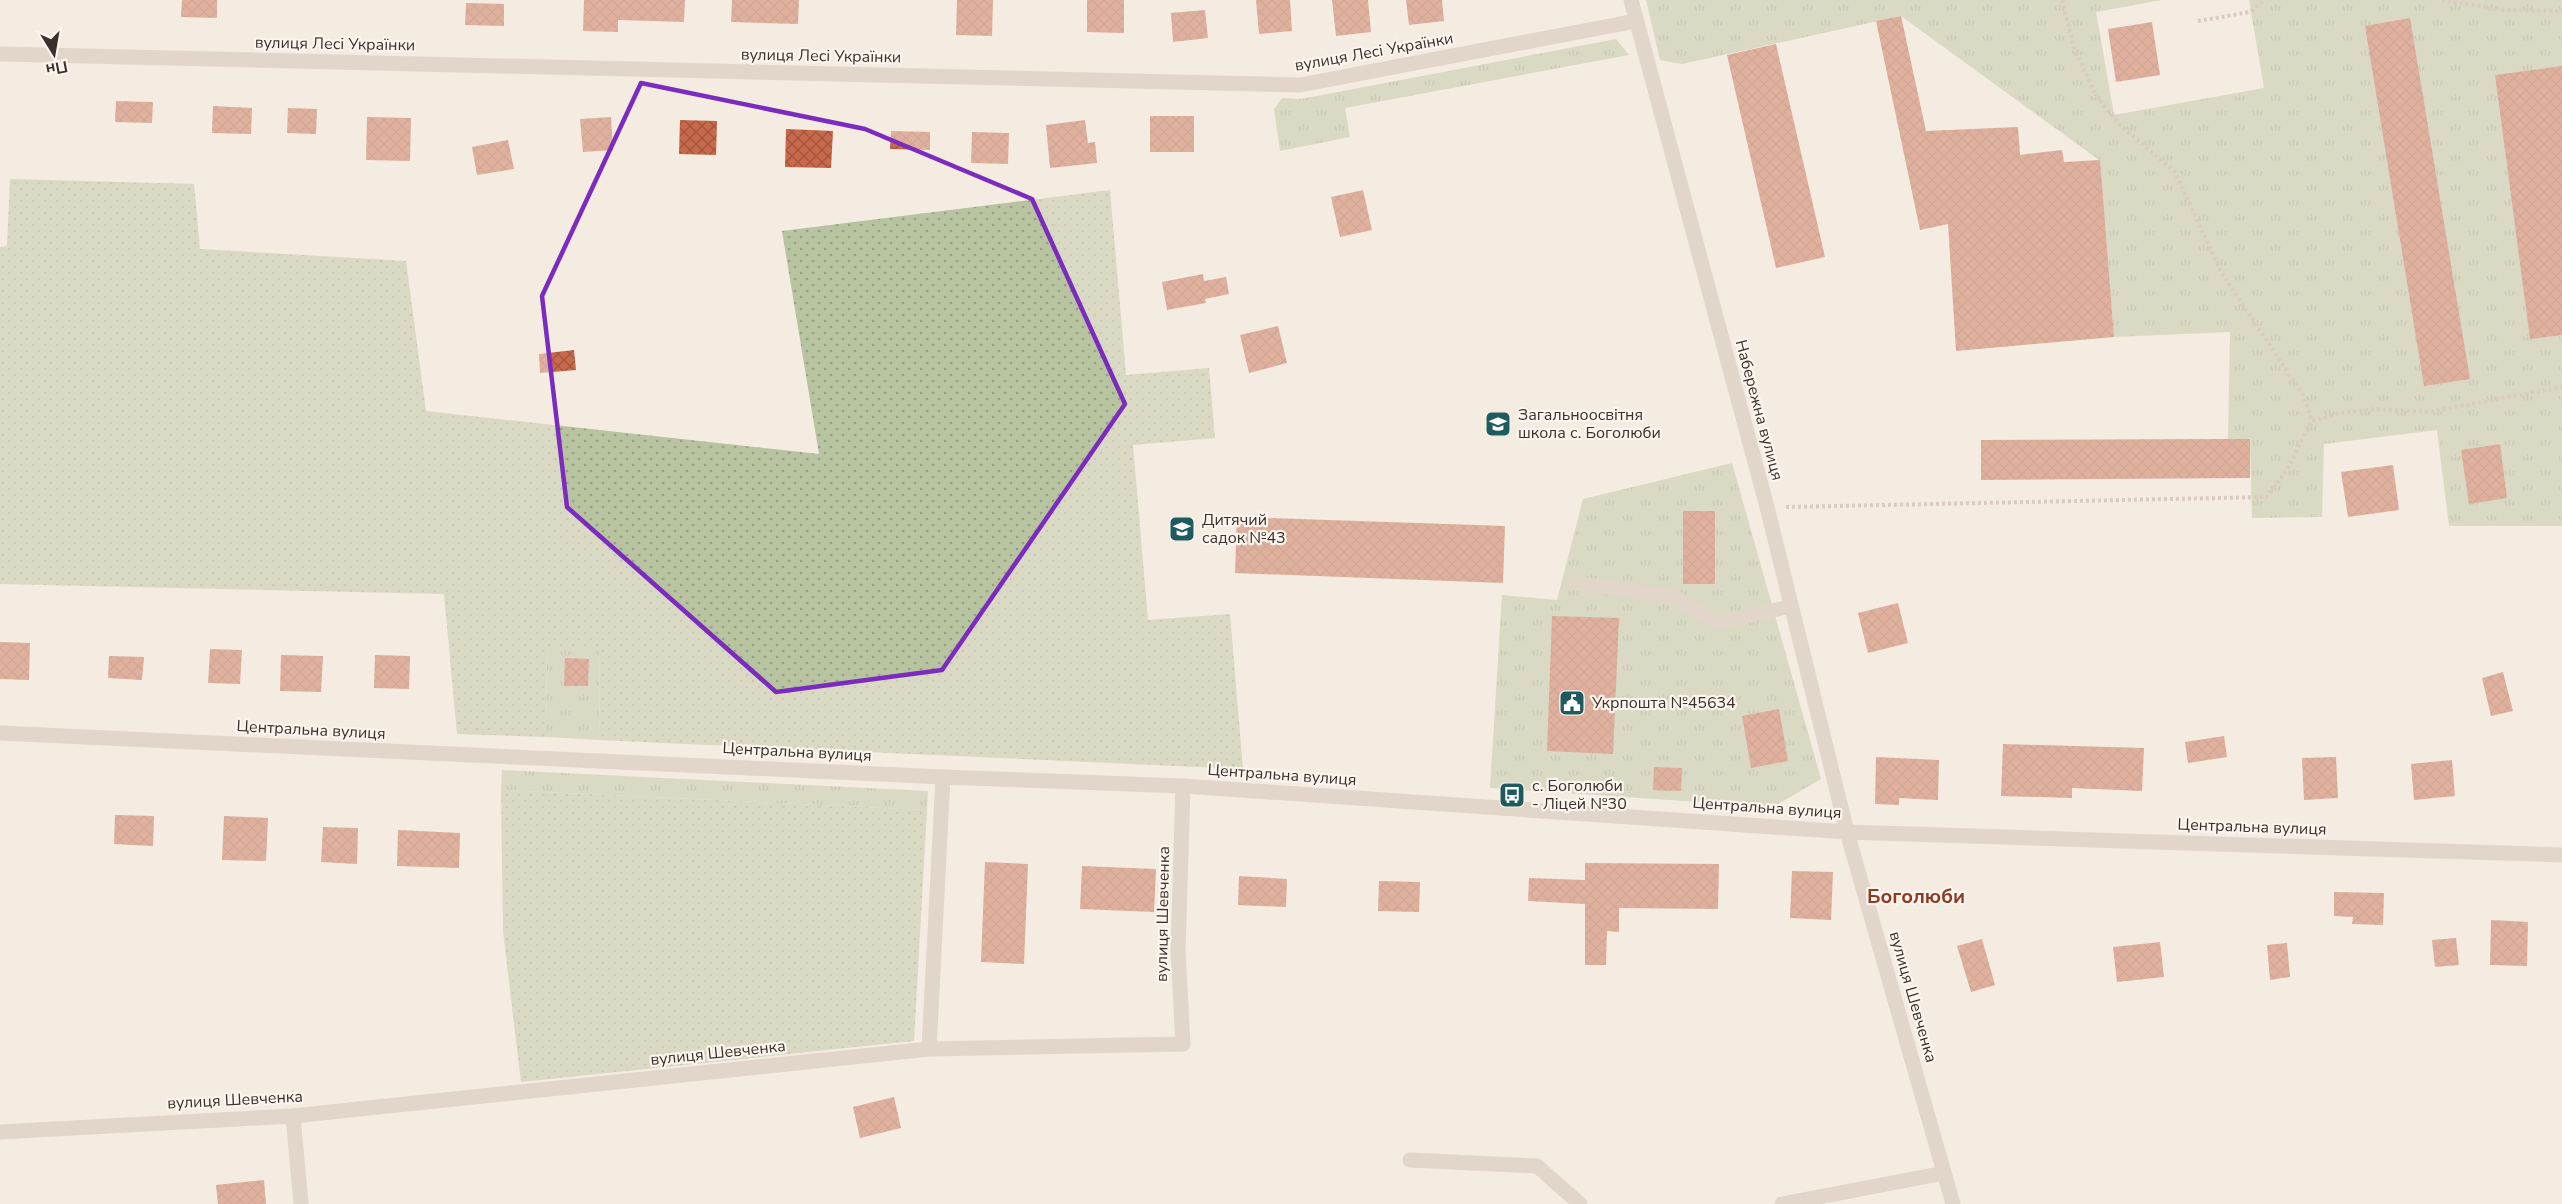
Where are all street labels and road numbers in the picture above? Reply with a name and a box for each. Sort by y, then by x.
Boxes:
street label: вулиця Лесі Українки [1293,27,1455,77]
street label: вулиця Лесі Українки [255,32,415,56]
street label: вулиця Лесі Українки [741,44,901,68]
street label: Набережна вулиця [1730,337,1788,483]
street label: Центральна вулиця [236,715,386,745]
street label: Центральна вулиця [722,737,872,767]
street label: Центральна вулиця [1207,759,1357,791]
street label: Центральна вулиця [1692,792,1842,824]
street label: Центральна вулиця [2177,813,2327,841]
street label: вулиця Шевченка [1151,846,1175,982]
street label: вулиця Шевченка [1884,929,1942,1065]
street label: вулиця Шевченка [649,1035,787,1071]
street label: вулиця Шевченка [167,1085,303,1115]

